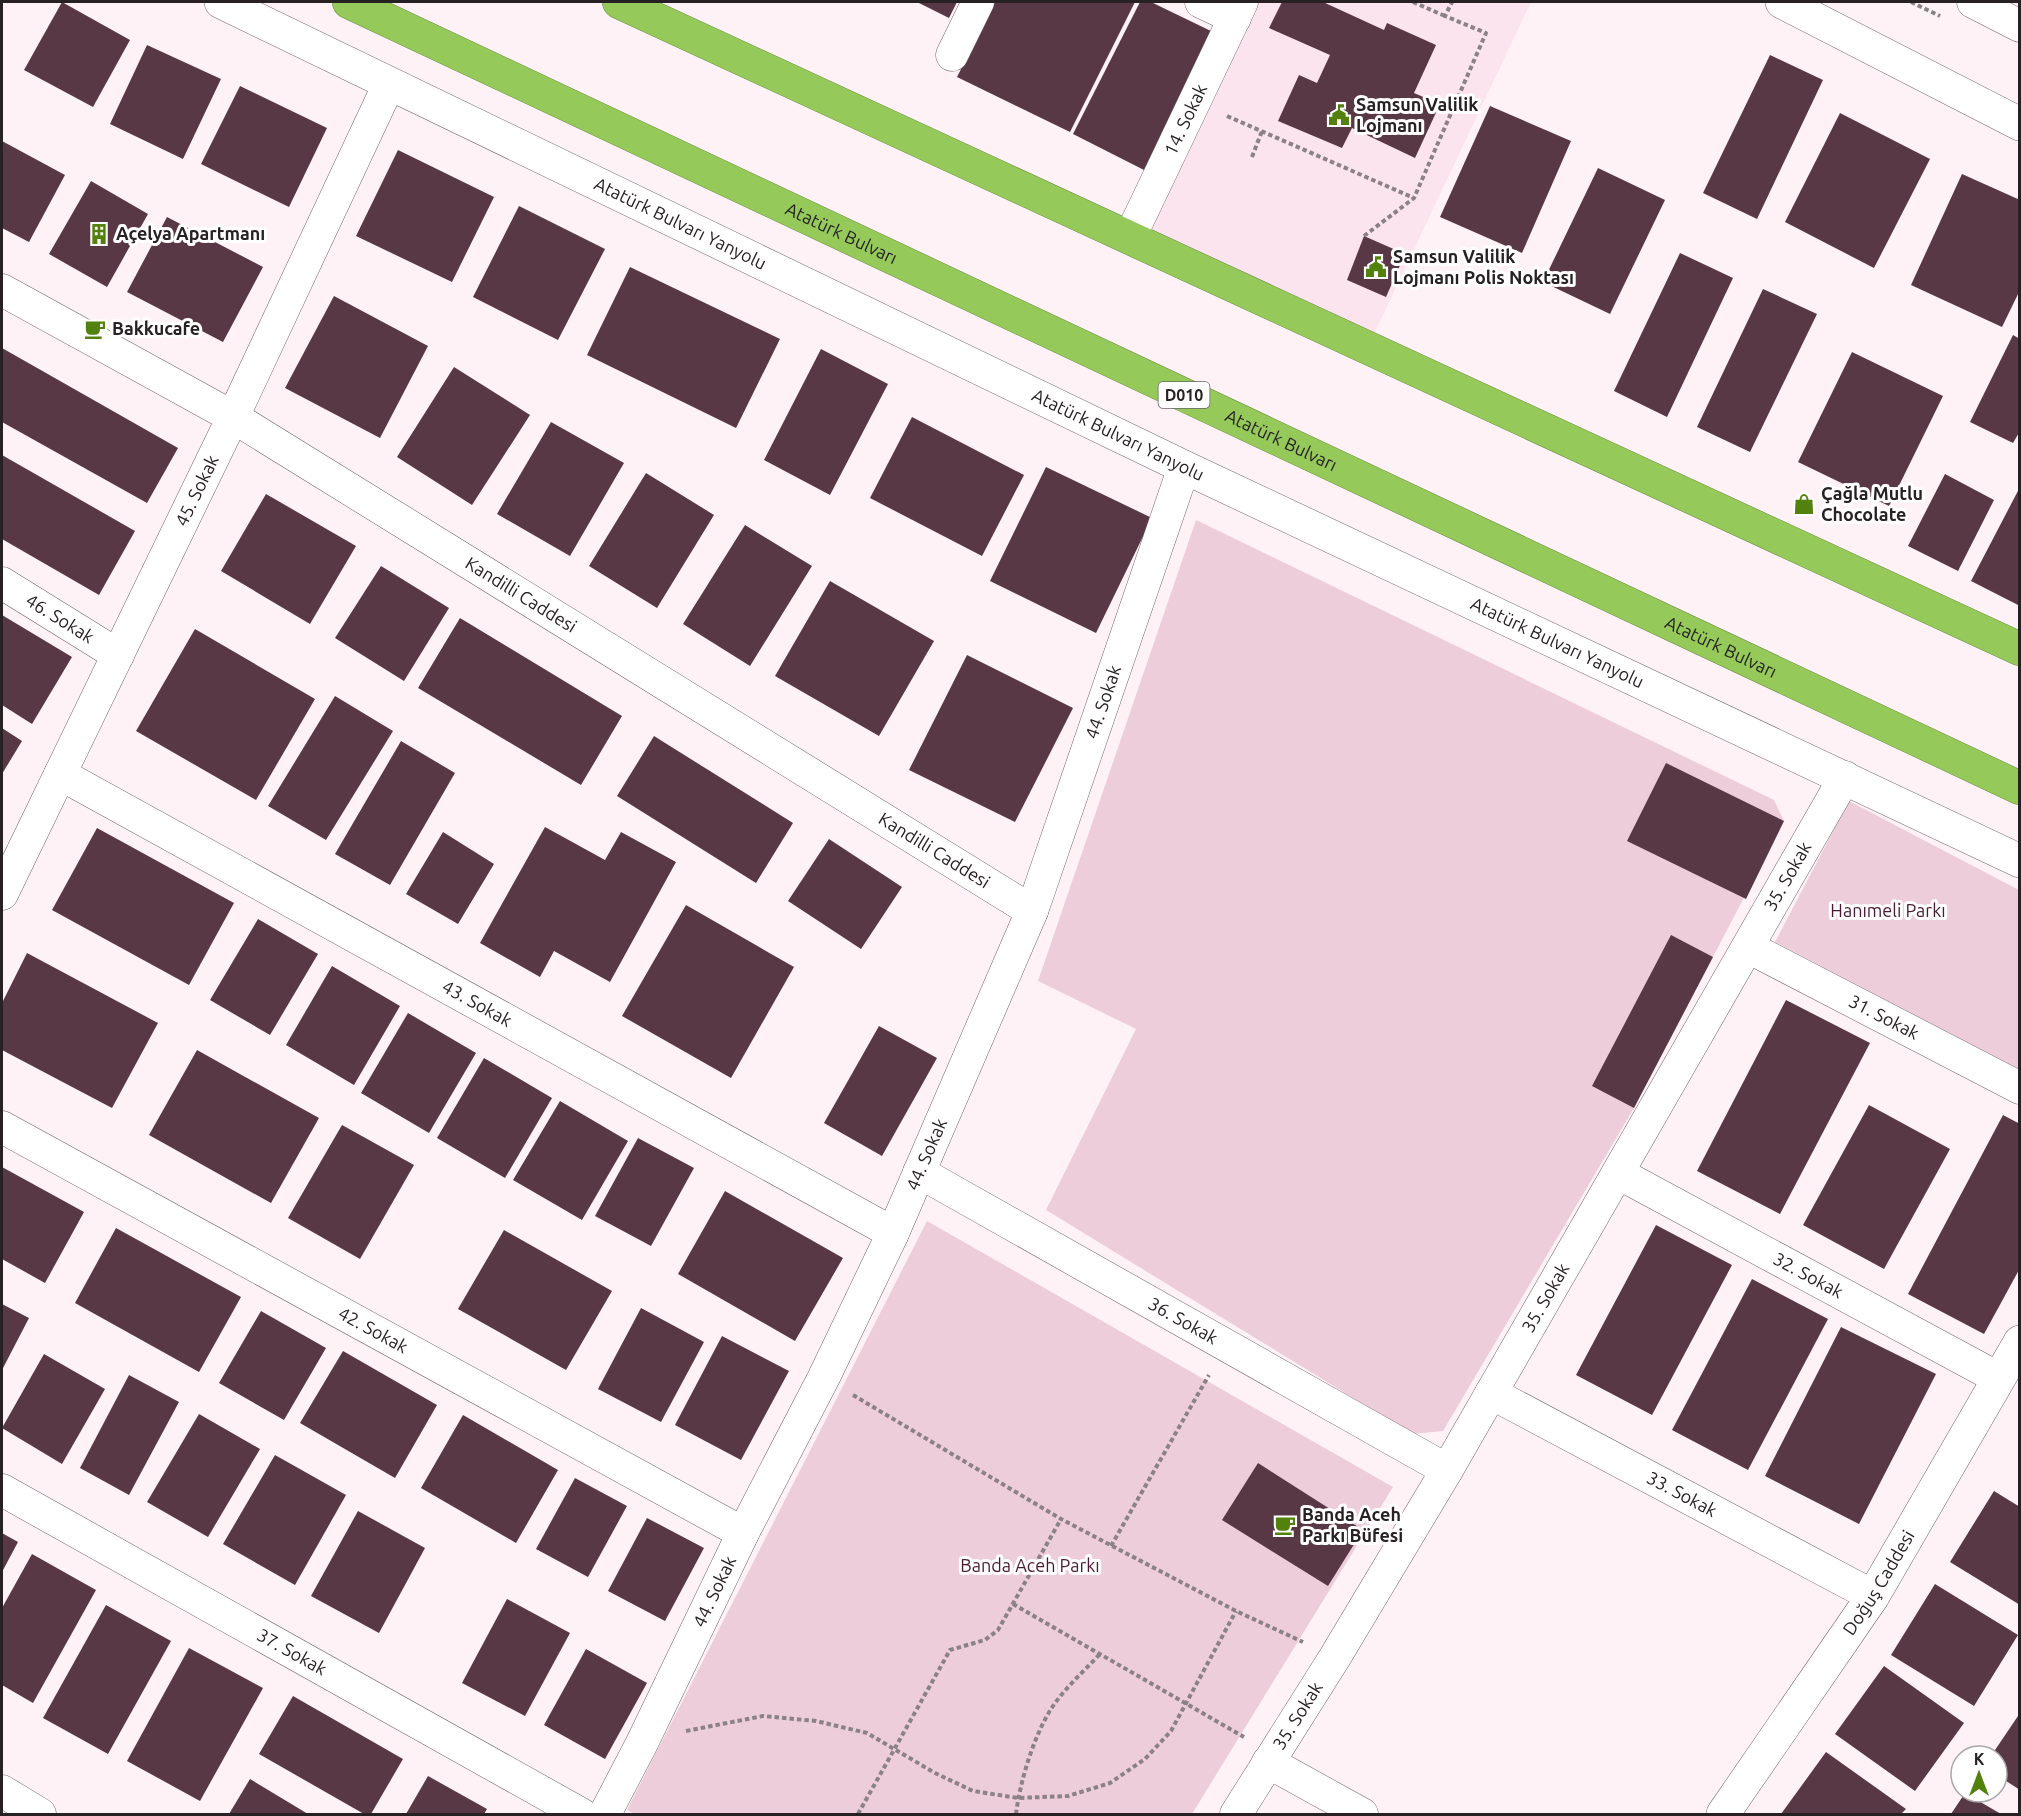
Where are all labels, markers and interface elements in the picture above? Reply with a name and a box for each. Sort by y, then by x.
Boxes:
street label: 14. Sokak [1160,80,1210,158]
place label: Samsun Valilik Lojmanı [1356,94,1478,135]
public building icon: Samsun Valilik Lojmanı [1327,103,1351,127]
street label: Atatürk Bulvarı Yanyolu [591,173,770,273]
street label: Atatürk Bulvarı [783,198,901,267]
building icon: Açelya Apartmanı [87,222,111,246]
place label: Açelya Apartmanı [116,223,265,244]
place label: Samsun Valilik Lojmanı Polis Noktası [1393,246,1574,287]
public building icon: Samsun Valilik Lojmanı Polis Noktası [1364,255,1388,279]
cafe icon: Bakkucafe [83,317,107,341]
place label: Bakkucafe [112,318,200,338]
road number: D010 [1158,382,1210,408]
street label: Atatürk Bulvarı Yanyolu [1029,384,1208,484]
street label: Atatürk Bulvarı [1222,405,1341,474]
street label: 45. Sokak [171,452,222,529]
place label: Çağla Mutlu Chocolate [1821,483,1923,524]
shop icon: Çağla Mutlu Chocolate [1792,492,1816,516]
street label: Kandilli Caddesi [462,552,581,636]
street label: 46. Sokak [23,589,98,647]
street label: Atatürk Bulvarı Yanyolu [1468,593,1647,691]
street label: Atatürk Bulvarı [1662,612,1780,681]
street label: 44. Sokak [1081,663,1124,741]
street label: Kandilli Caddesi [876,808,994,892]
street label: 35. Sokak [1759,838,1815,914]
park label: Hanımeli Parkı [1830,900,1946,920]
street label: 43. Sokak [439,976,516,1030]
street label: 31. Sokak [1846,990,1923,1043]
street label: 44. Sokak [902,1115,950,1193]
street label: 32. Sokak [1770,1248,1847,1302]
street label: 35. Sokak [1517,1259,1573,1335]
street label: 36. Sokak [1145,1293,1221,1348]
street label: 42. Sokak [335,1302,412,1356]
street label: 33. Sokak [1644,1467,1721,1520]
place label: Banda Aceh Parkı Büfesi [1302,1504,1403,1545]
cafe icon: Banda Aceh Parkı Büfesi [1273,1513,1297,1537]
street label: Doğuş Caddesi [1838,1526,1918,1638]
street label: 44. Sokak [688,1553,739,1630]
park label: Banda Aceh Parkı [960,1555,1100,1575]
street label: 37. Sokak [254,1624,330,1679]
street label: 35. Sokak [1268,1678,1326,1753]
north arrow [1949,1744,2009,1804]
text: K [1974,1750,1985,1768]

